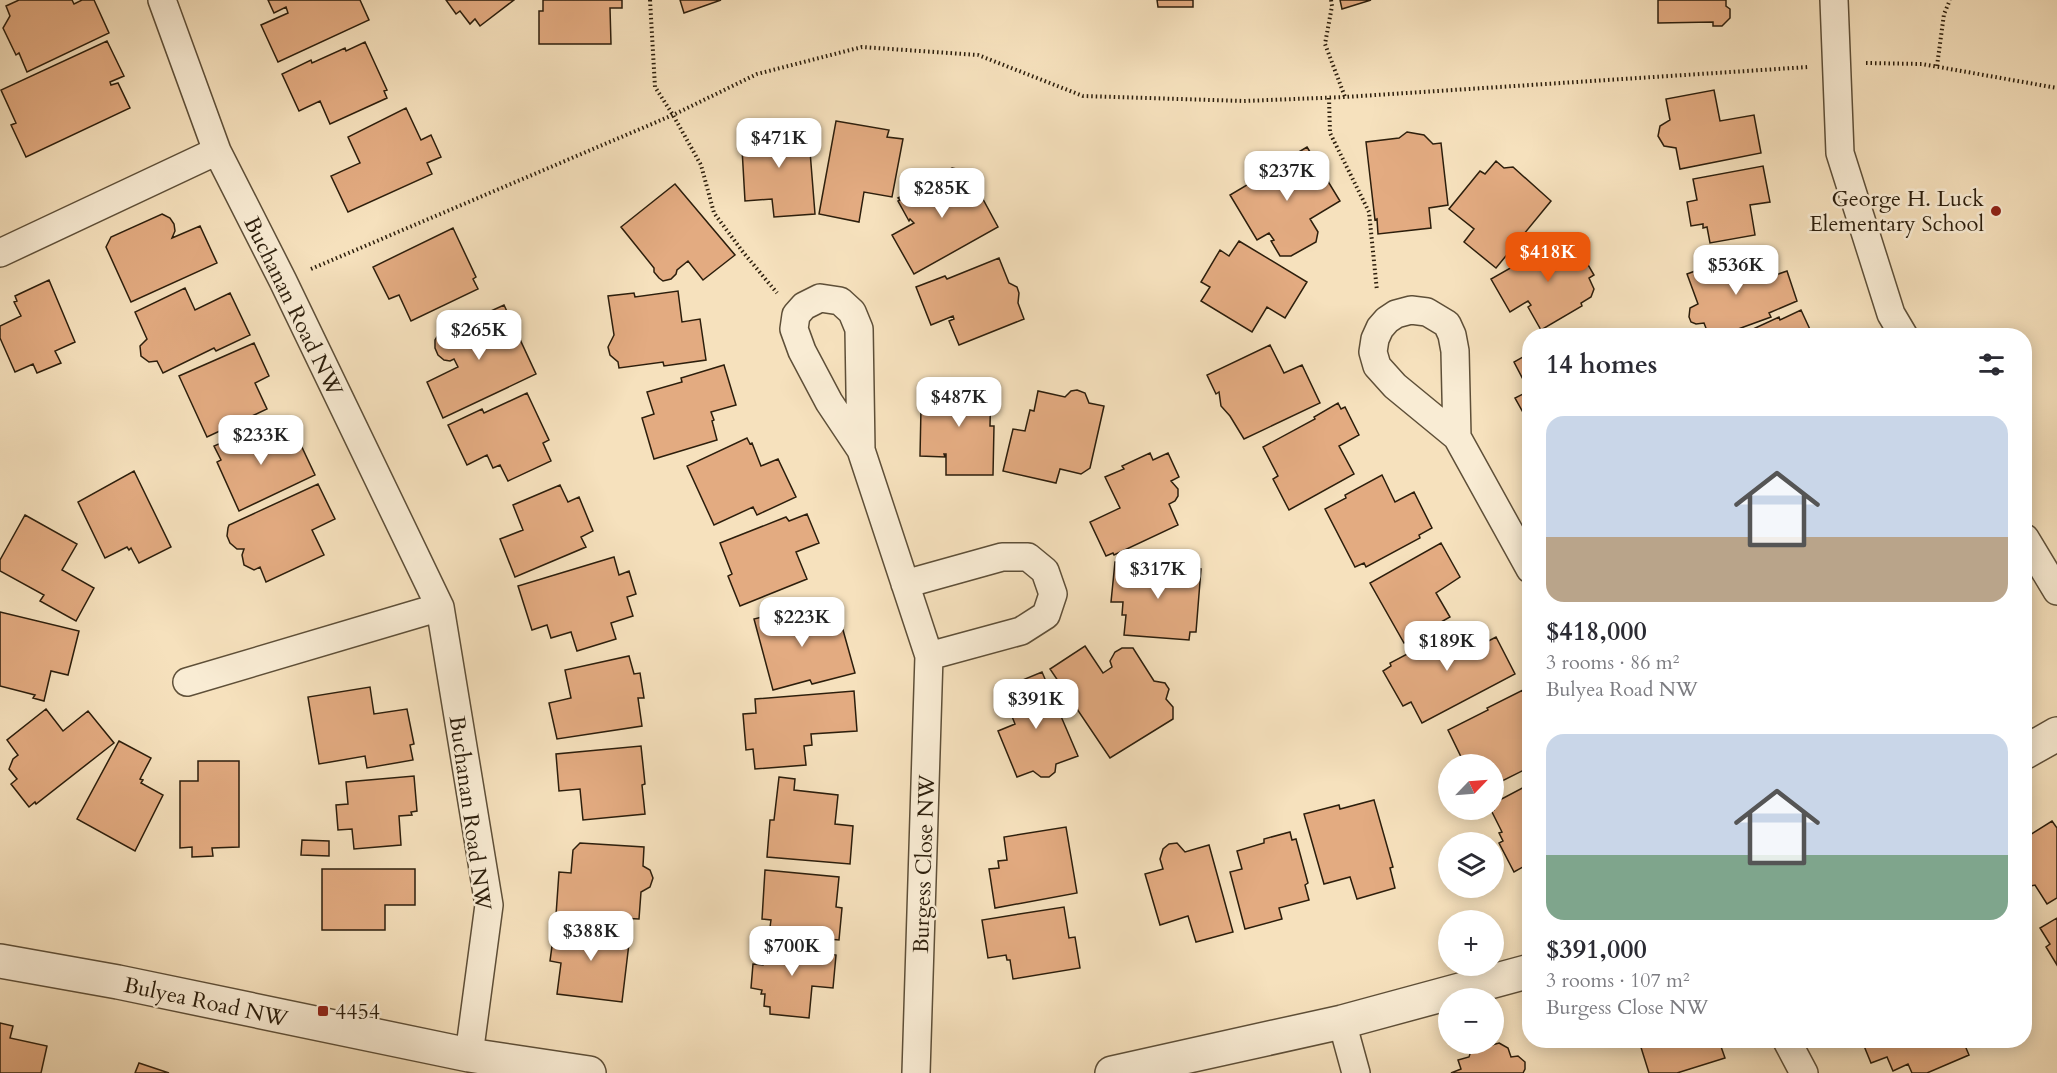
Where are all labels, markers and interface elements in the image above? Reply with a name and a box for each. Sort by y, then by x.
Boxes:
pin: $471K [737,118,821,169]
text: $471K [750,124,808,151]
pin: $237K [1245,151,1329,202]
text: $237K [1258,157,1316,184]
pin: $285K [900,168,984,219]
text: $285K [913,174,971,201]
place label: George H. Luck Elementary School [1809,184,1984,239]
marker: George H. Luck Elementary School [1989,204,2003,218]
street label: Buchanan Road NW [237,212,350,402]
pin: $418K [1506,232,1590,283]
text: $418K [1519,238,1577,265]
pin: $536K [1694,245,1778,296]
text: $536K [1707,251,1765,278]
pin: $265K [437,310,521,361]
text: $265K [450,316,508,343]
text: 14 homes [1546,347,1657,382]
icon: filters [1975,348,2008,381]
pin: $487K [917,377,1001,428]
text: $487K [930,383,988,410]
pin: $233K [219,415,303,466]
text: $233K [232,421,290,448]
icon: home [1723,455,1831,563]
pin: $317K [1116,549,1200,600]
text: $317K [1129,555,1187,582]
pin: $223K [760,597,844,648]
text: $223K [773,603,831,630]
text: $418,000 [1546,614,1647,649]
pin: $189K [1405,621,1489,672]
text: $189K [1418,627,1476,654]
text: 3 rooms · 86 m² [1546,649,1679,676]
text: Bulyea Road NW [1546,676,1698,703]
pin: $391K [994,679,1078,730]
text: $391K [1007,685,1065,712]
street label: Buchanan Road NW [441,714,499,913]
north arrow [1438,754,1504,820]
map controls [1438,754,1504,1054]
icon: home [1723,773,1831,881]
street label: Burgess Close NW [906,774,942,954]
button: layers [1438,832,1504,898]
button: + [1438,910,1504,976]
pin: $388K [549,911,633,962]
text: $388K [562,917,620,944]
pin: $700K [750,926,834,977]
text: $700K [763,932,821,959]
text: $391,000 [1546,932,1647,967]
text: 3 rooms · 107 m² [1546,967,1690,994]
street label: Bulyea Road NW [121,970,291,1034]
button: − [1438,988,1504,1054]
text: Burgess Close NW [1546,994,1708,1021]
place label: 4454 [335,997,380,1027]
marker: 4454 [316,1004,330,1018]

